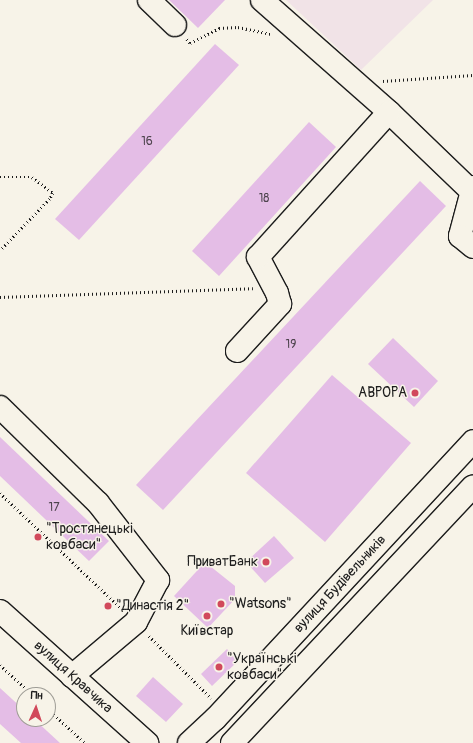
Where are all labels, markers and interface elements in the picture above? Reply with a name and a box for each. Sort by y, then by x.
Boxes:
house number: 16 [141,135,153,149]
house number: 18 [259,192,269,206]
house number: 19 [286,338,296,352]
place label: АВРОРА [358,385,407,401]
marker: АВРОРА [410,388,420,398]
house number: 17 [48,501,60,515]
place label: "Тростянецькі ковбаси" [46,521,133,554]
marker: "Тростянецькі ковбаси" [33,532,43,542]
street label: вулиця Будівельників [290,532,390,636]
place label: ПриватБанк [187,554,258,570]
marker: ПриватБанк [261,557,271,567]
place label: "Watsons" [229,596,292,612]
place label: "Династія 2" [116,598,189,614]
marker: "Watsons" [216,599,226,609]
marker: "Династія 2" [103,601,113,611]
marker: Київстар [202,611,212,621]
place label: Київстар [181,623,233,639]
street label: вулиця Кравчика [30,637,116,717]
place label: "Українські ковбаси" [227,651,296,684]
marker: "Українські ковбаси" [214,662,224,672]
north arrow [16,687,56,727]
text: Пн [30,689,43,702]

